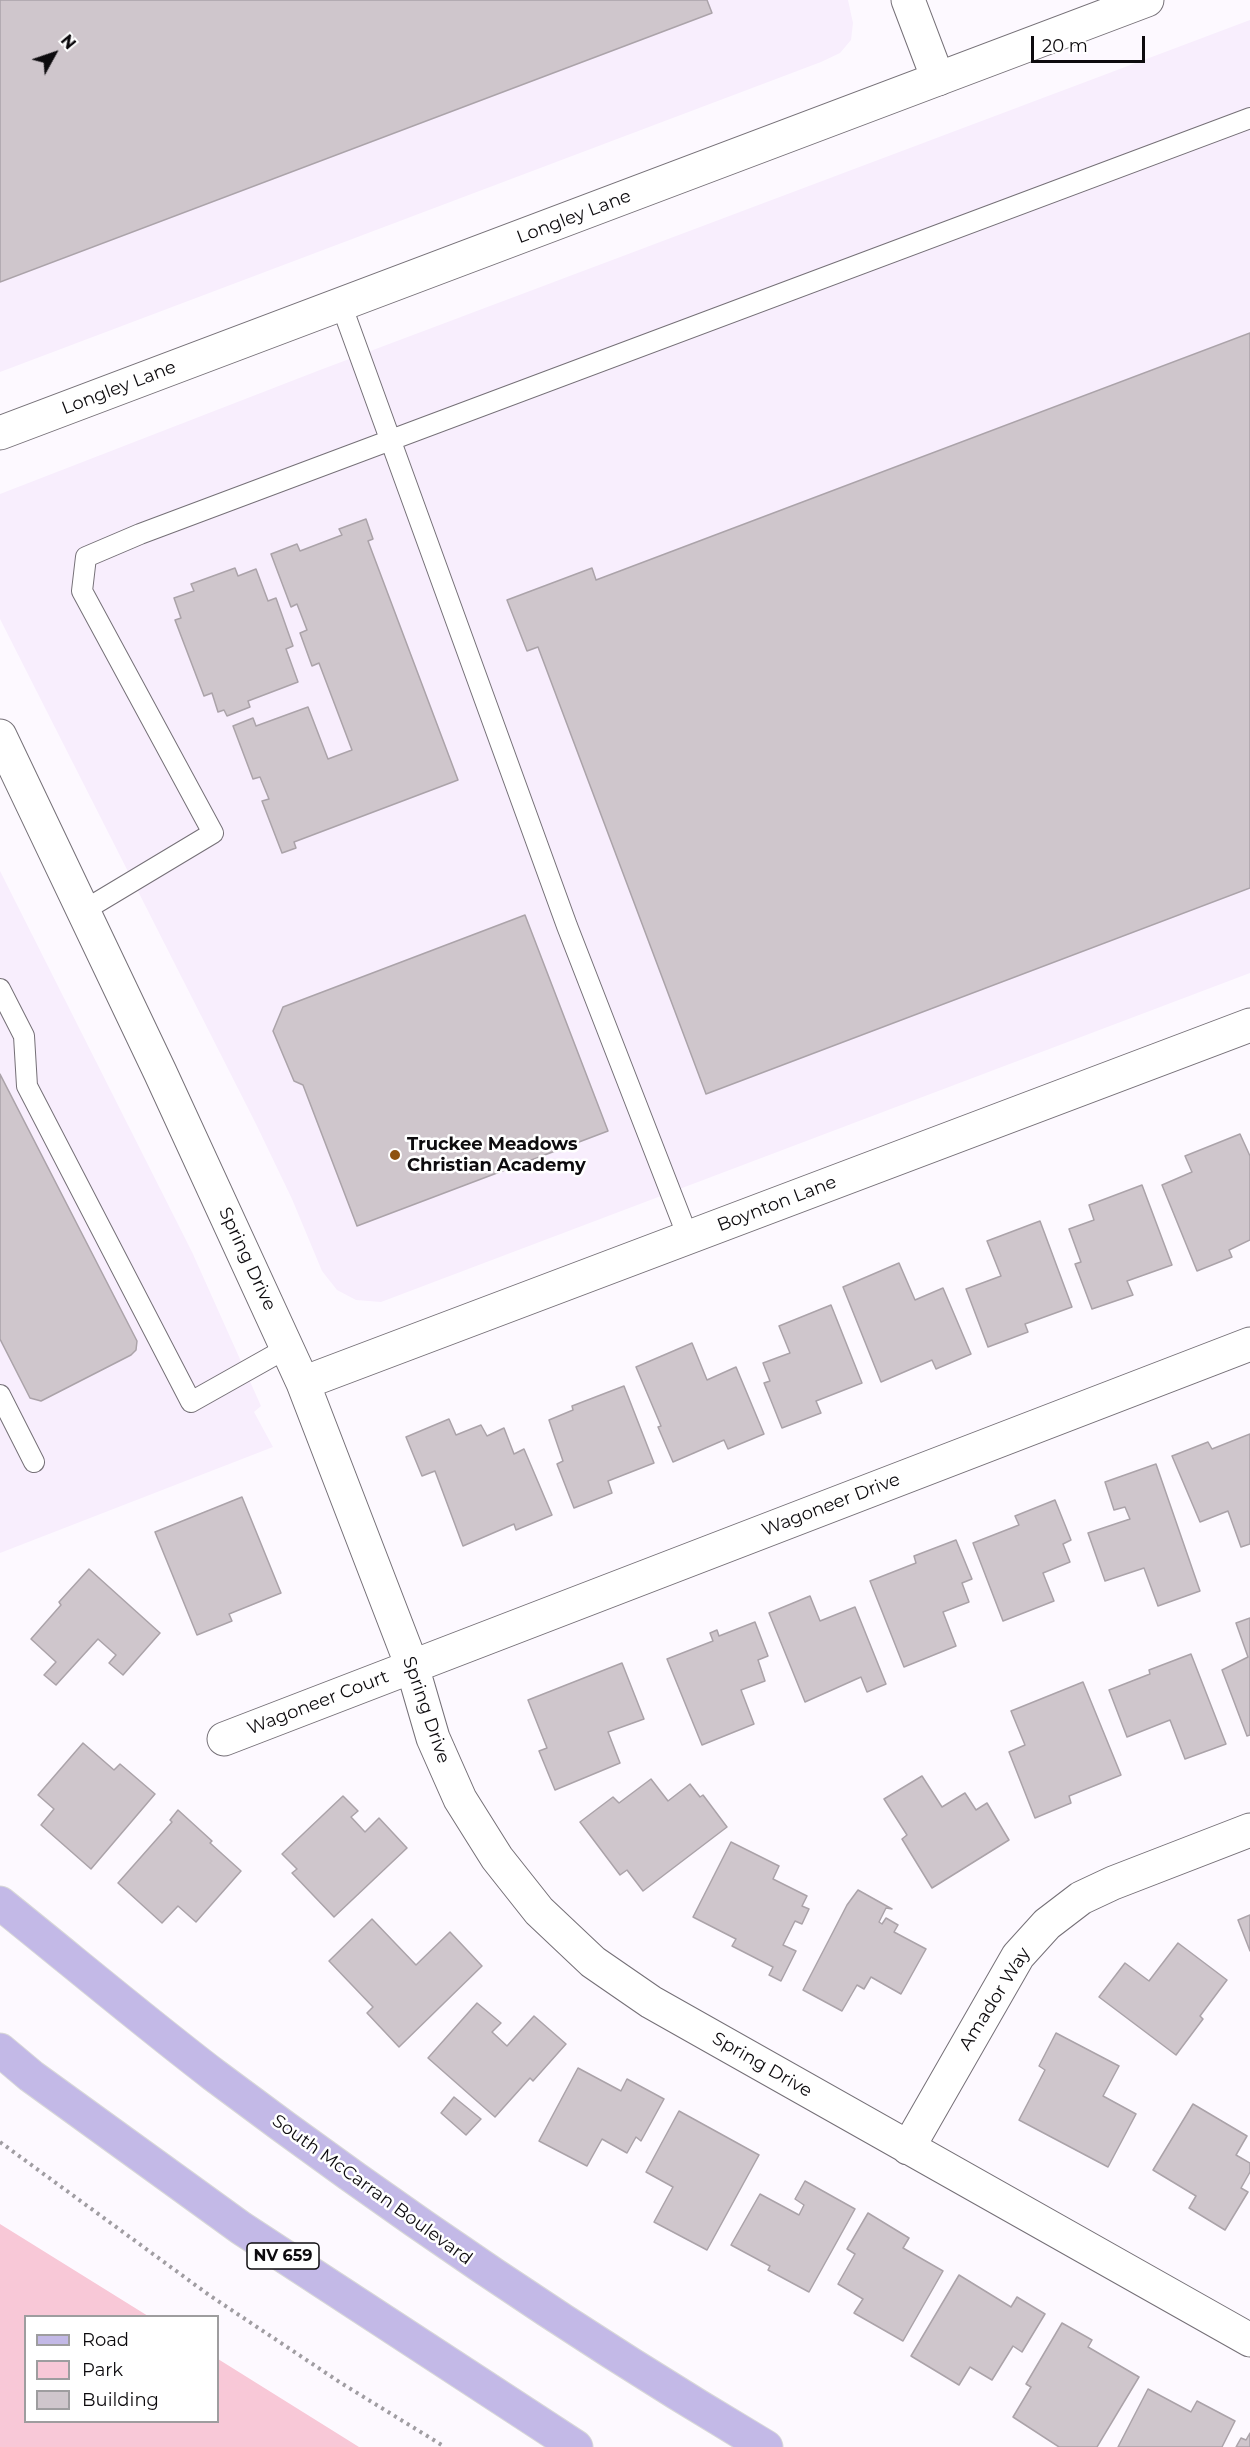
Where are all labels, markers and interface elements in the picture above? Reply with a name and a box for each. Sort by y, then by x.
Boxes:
north arrow [24,24,84,84]
scale bar [1034,24,1148,62]
text: N [57,31,80,53]
text: 20 m [1042,35,1088,57]
street label: Longley Lane [514,185,634,249]
street label: Longley Lane [59,356,179,420]
place label: Truckee Meadows Christian Academy [407,1134,586,1176]
marker: Truckee Meadows Christian Academy [388,1148,402,1162]
street label: Boynton Lane [714,1171,840,1237]
street label: Spring Drive [214,1204,280,1314]
street label: Wagoneer Drive [759,1469,903,1541]
street label: Spring Drive [398,1654,454,1766]
street label: Wagoneer Court [244,1666,392,1740]
street label: Amador Way [955,1944,1035,2054]
street label: Spring Drive [708,2028,816,2102]
street label: South McCarran Boulevard [268,2110,476,2270]
road number: NV 659 [247,2243,319,2269]
legend [24,2315,219,2423]
text: Road [82,2329,129,2351]
text: Park [82,2359,123,2381]
text: Building [82,2389,159,2411]

